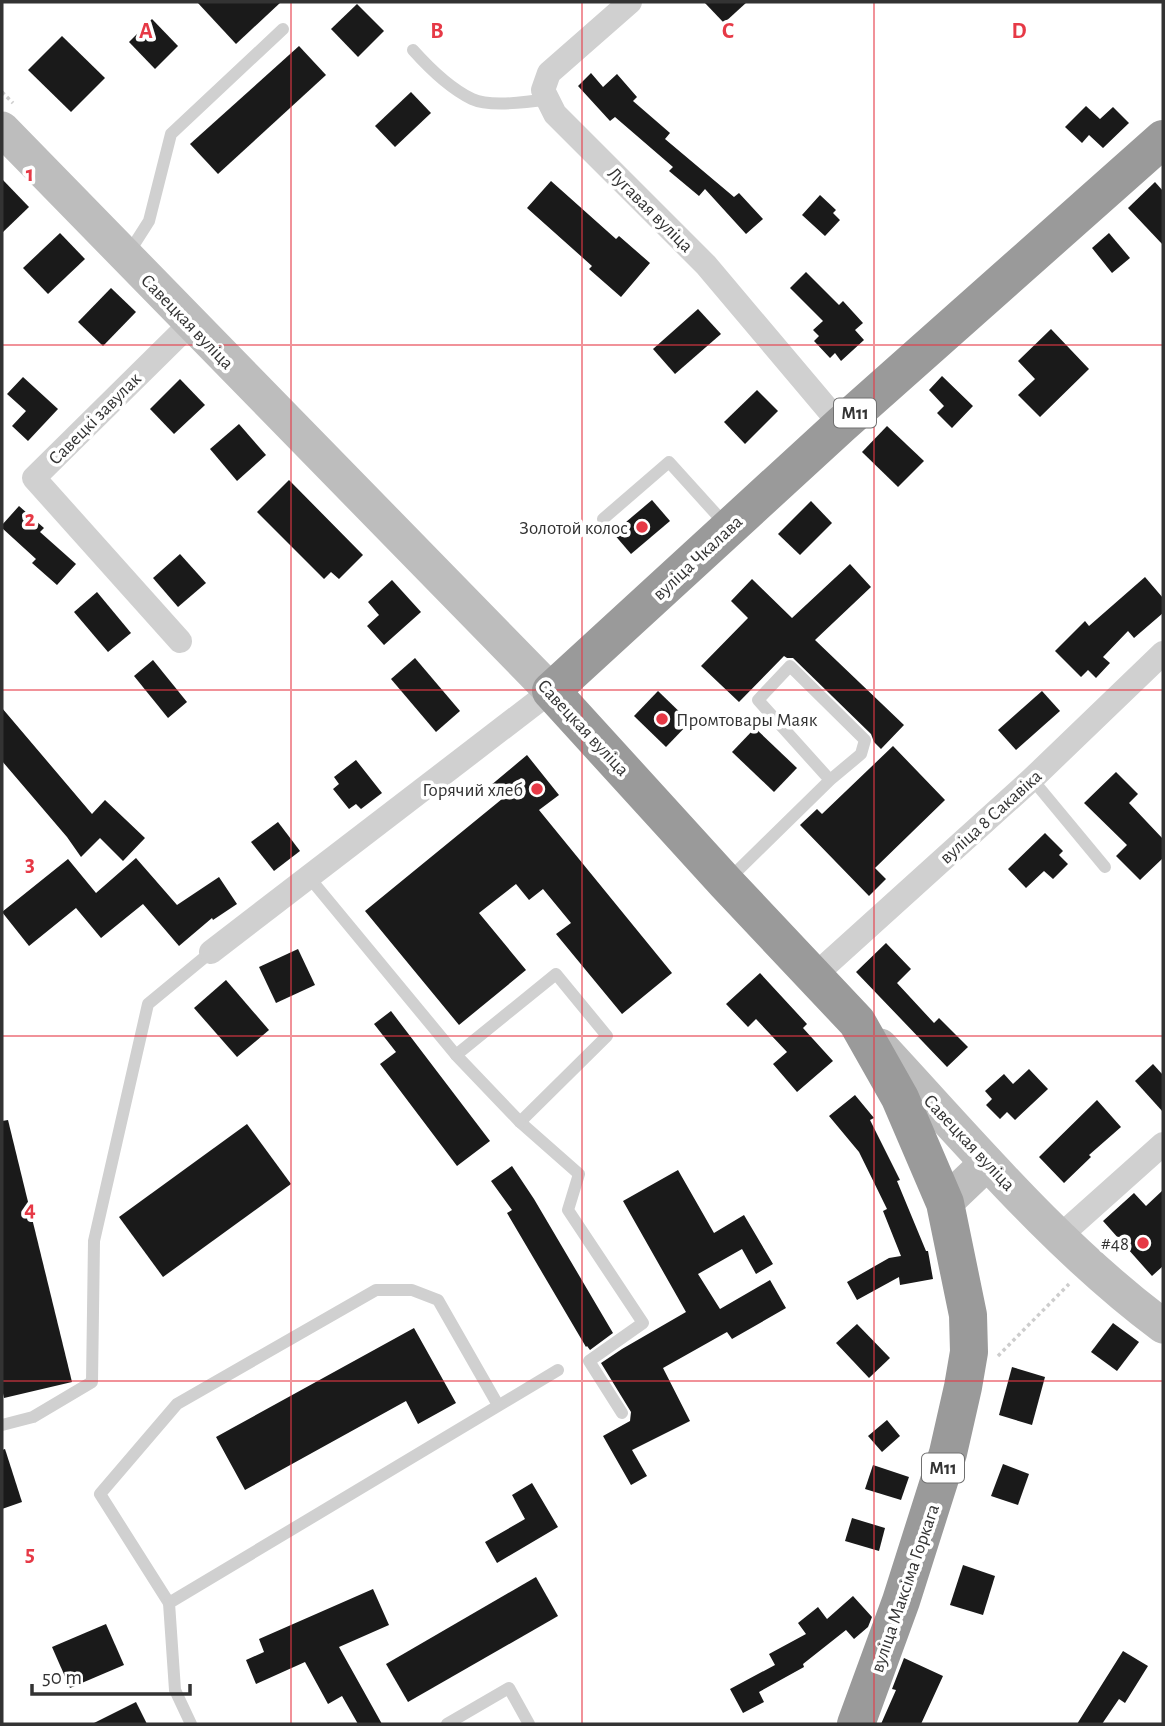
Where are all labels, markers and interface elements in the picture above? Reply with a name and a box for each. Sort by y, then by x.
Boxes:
text: A [139,20,153,43]
text: B [430,20,444,43]
text: C [722,20,734,43]
text: D [1011,20,1027,43]
text: 1 [26,163,34,186]
street label: Лугавая вуліца [604,164,696,257]
street label: Савецкая вуліца [137,271,237,374]
street label: Савецкі завулак [45,369,145,469]
road number: М11 [834,398,876,428]
text: 2 [25,508,36,531]
street label: вуліца Чкалава [650,512,747,604]
place label: Золотой колос [519,519,628,538]
marker: Золотой колос [634,519,650,535]
street label: Савецкая вуліца [534,676,632,780]
marker: Промтовары Маяк [654,711,670,727]
place label: Промтовары Маяк [676,711,818,730]
street label: вуліца 8 Сакавіка [936,766,1046,868]
place label: Горячий хлеб [422,781,523,800]
marker: Горячий хлеб [529,781,545,797]
text: 3 [25,853,35,876]
street label: Савецкая вуліца [920,1091,1018,1195]
text: 4 [24,1198,36,1221]
place label: #48 [1101,1235,1129,1254]
marker: #48 [1135,1235,1151,1251]
road number: М11 [922,1454,964,1483]
street label: вуліца Максіма Горкага [868,1502,943,1675]
text: 5 [25,1543,35,1566]
scale bar [32,1652,189,1696]
text: 50 m [42,1667,82,1688]

